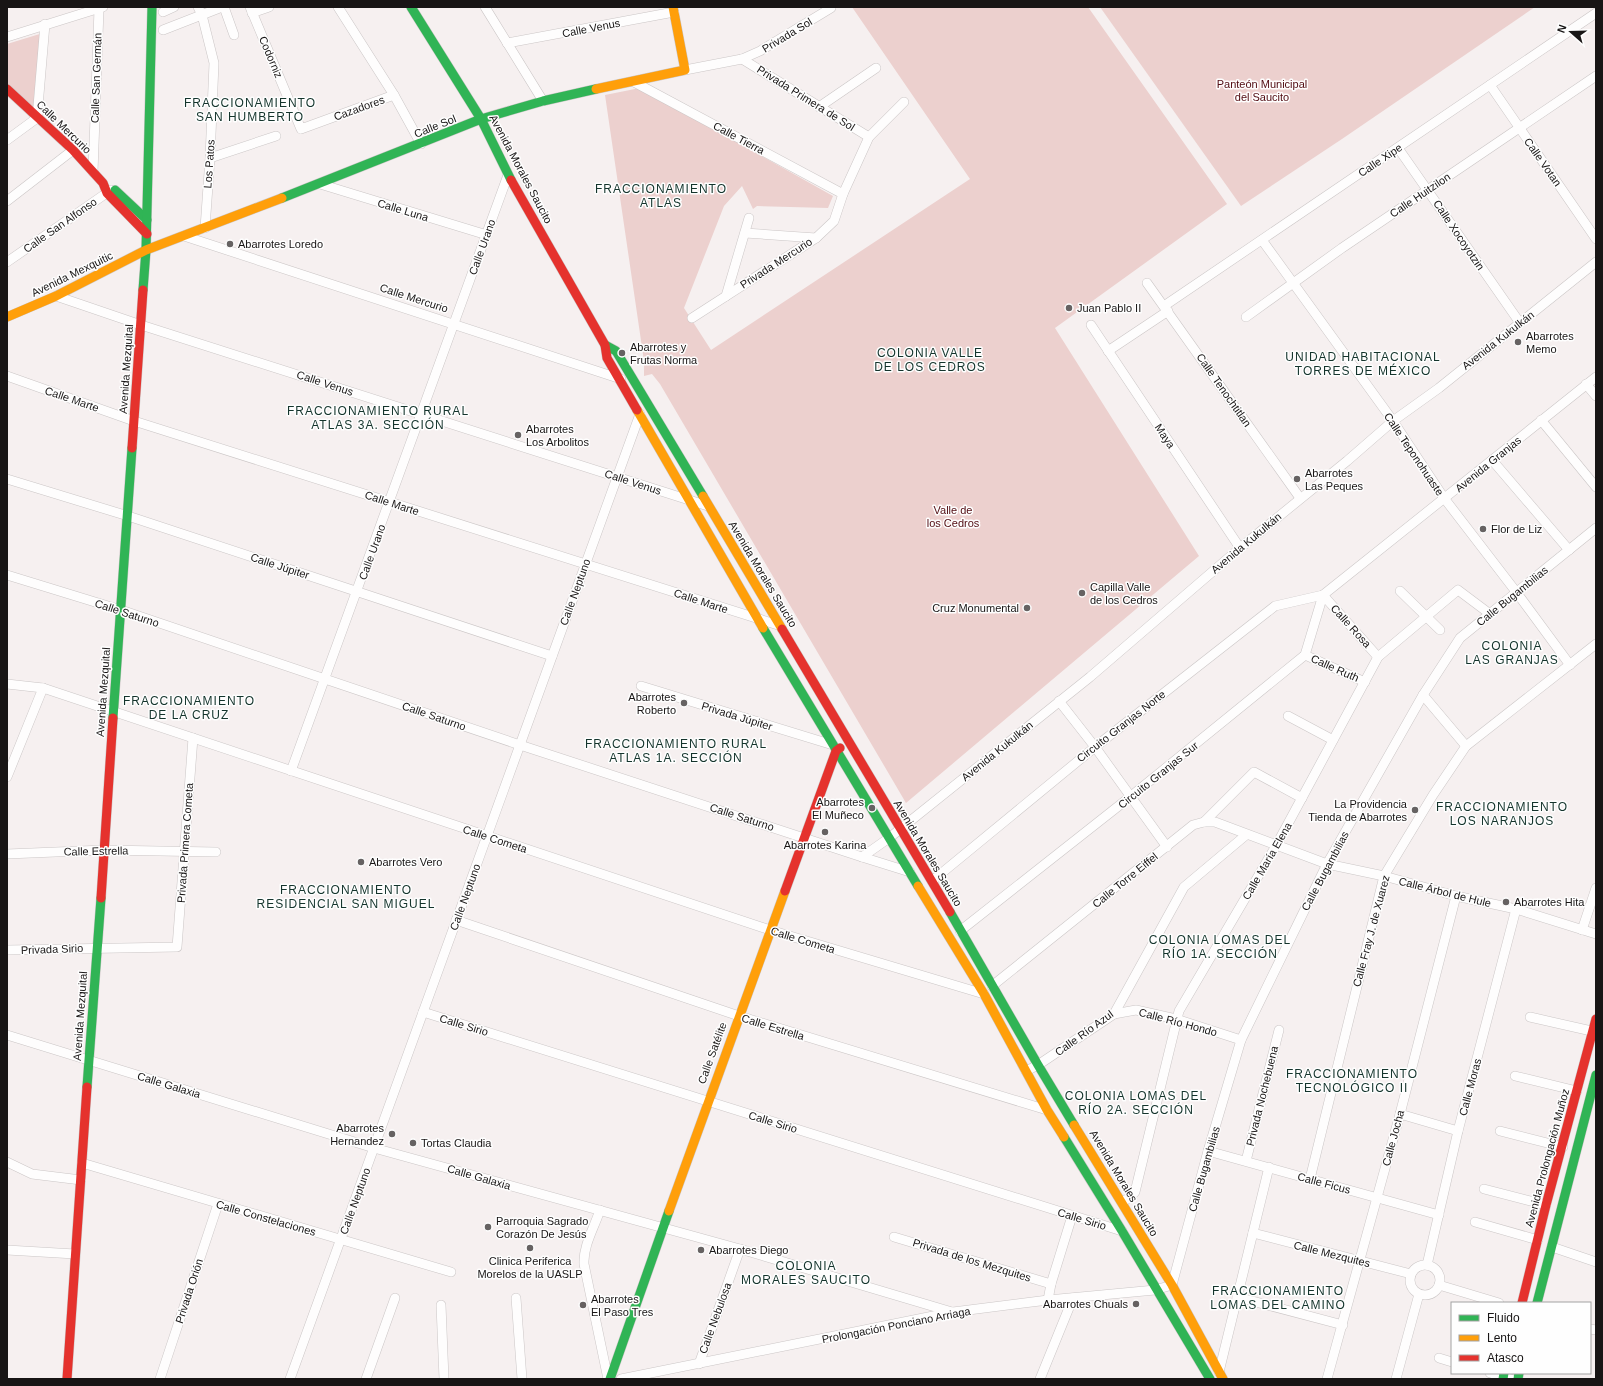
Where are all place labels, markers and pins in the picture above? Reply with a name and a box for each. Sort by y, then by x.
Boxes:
place label: Abarrotes Loredo [238,238,323,250]
marker: Abarrotes Loredo [225,239,235,249]
place label: Juan Pablo II [1077,302,1141,314]
marker: Juan Pablo II [1064,303,1074,313]
place label: Abarrotes Memo [1526,330,1574,355]
marker: Abarrotes Memo [1513,337,1523,347]
place label: Abarrotes y Frutas Norma [630,341,698,366]
marker: Abarrotes y Frutas Norma [617,348,627,358]
place label: Abarrotes Los Arbolitos [526,423,589,448]
marker: Abarrotes Los Arbolitos [513,430,523,440]
place label: Abarrotes Las Peques [1305,467,1364,492]
marker: Abarrotes Las Peques [1292,474,1302,484]
place label: Flor de Liz [1491,523,1542,535]
marker: Flor de Liz [1478,524,1488,534]
place label: Capilla Valle de los Cedros [1090,581,1158,606]
marker: Capilla Valle de los Cedros [1077,588,1087,598]
place label: Cruz Monumental [932,602,1019,614]
marker: Cruz Monumental [1022,603,1032,613]
place label: Abarrotes Roberto [628,691,676,716]
marker: Abarrotes Roberto [679,698,689,708]
place label: Abarrotes El Muñeco [812,796,864,821]
place label: La Providencia Tienda de Abarrotes [1308,798,1408,823]
marker: Abarrotes El Muñeco [867,803,877,813]
marker: La Providencia Tienda de Abarrotes [1410,805,1420,815]
marker: Abarrotes Karina [820,827,830,837]
place label: Abarrotes Karina [784,839,867,851]
place label: Abarrotes Vero [369,856,442,868]
marker: Abarrotes Vero [356,857,366,867]
place label: Abarrotes Hita [1514,896,1585,908]
marker: Abarrotes Hita [1501,897,1511,907]
place label: Abarrotes Hernandez [330,1122,384,1147]
marker: Abarrotes Hernandez [387,1129,397,1139]
place label: Tortas Claudia [421,1137,492,1149]
marker: Tortas Claudia [408,1138,418,1148]
place label: Parroquia Sagrado Corazón De Jesús [496,1215,588,1240]
marker: Parroquia Sagrado Corazón De Jesús [483,1222,493,1232]
marker: Clinica Periferica Morelos de la UASLP [525,1243,535,1253]
place label: Abarrotes Diego [709,1244,789,1256]
marker: Abarrotes Diego [696,1245,706,1255]
place label: Clinica Periferica Morelos de la UASLP [477,1255,583,1280]
place label: Abarrotes El Paso Tres [591,1293,654,1318]
place label: Abarrotes Chuals [1043,1298,1128,1310]
marker: Abarrotes Chuals [1131,1299,1141,1309]
marker: Abarrotes El Paso Tres [578,1300,588,1310]

